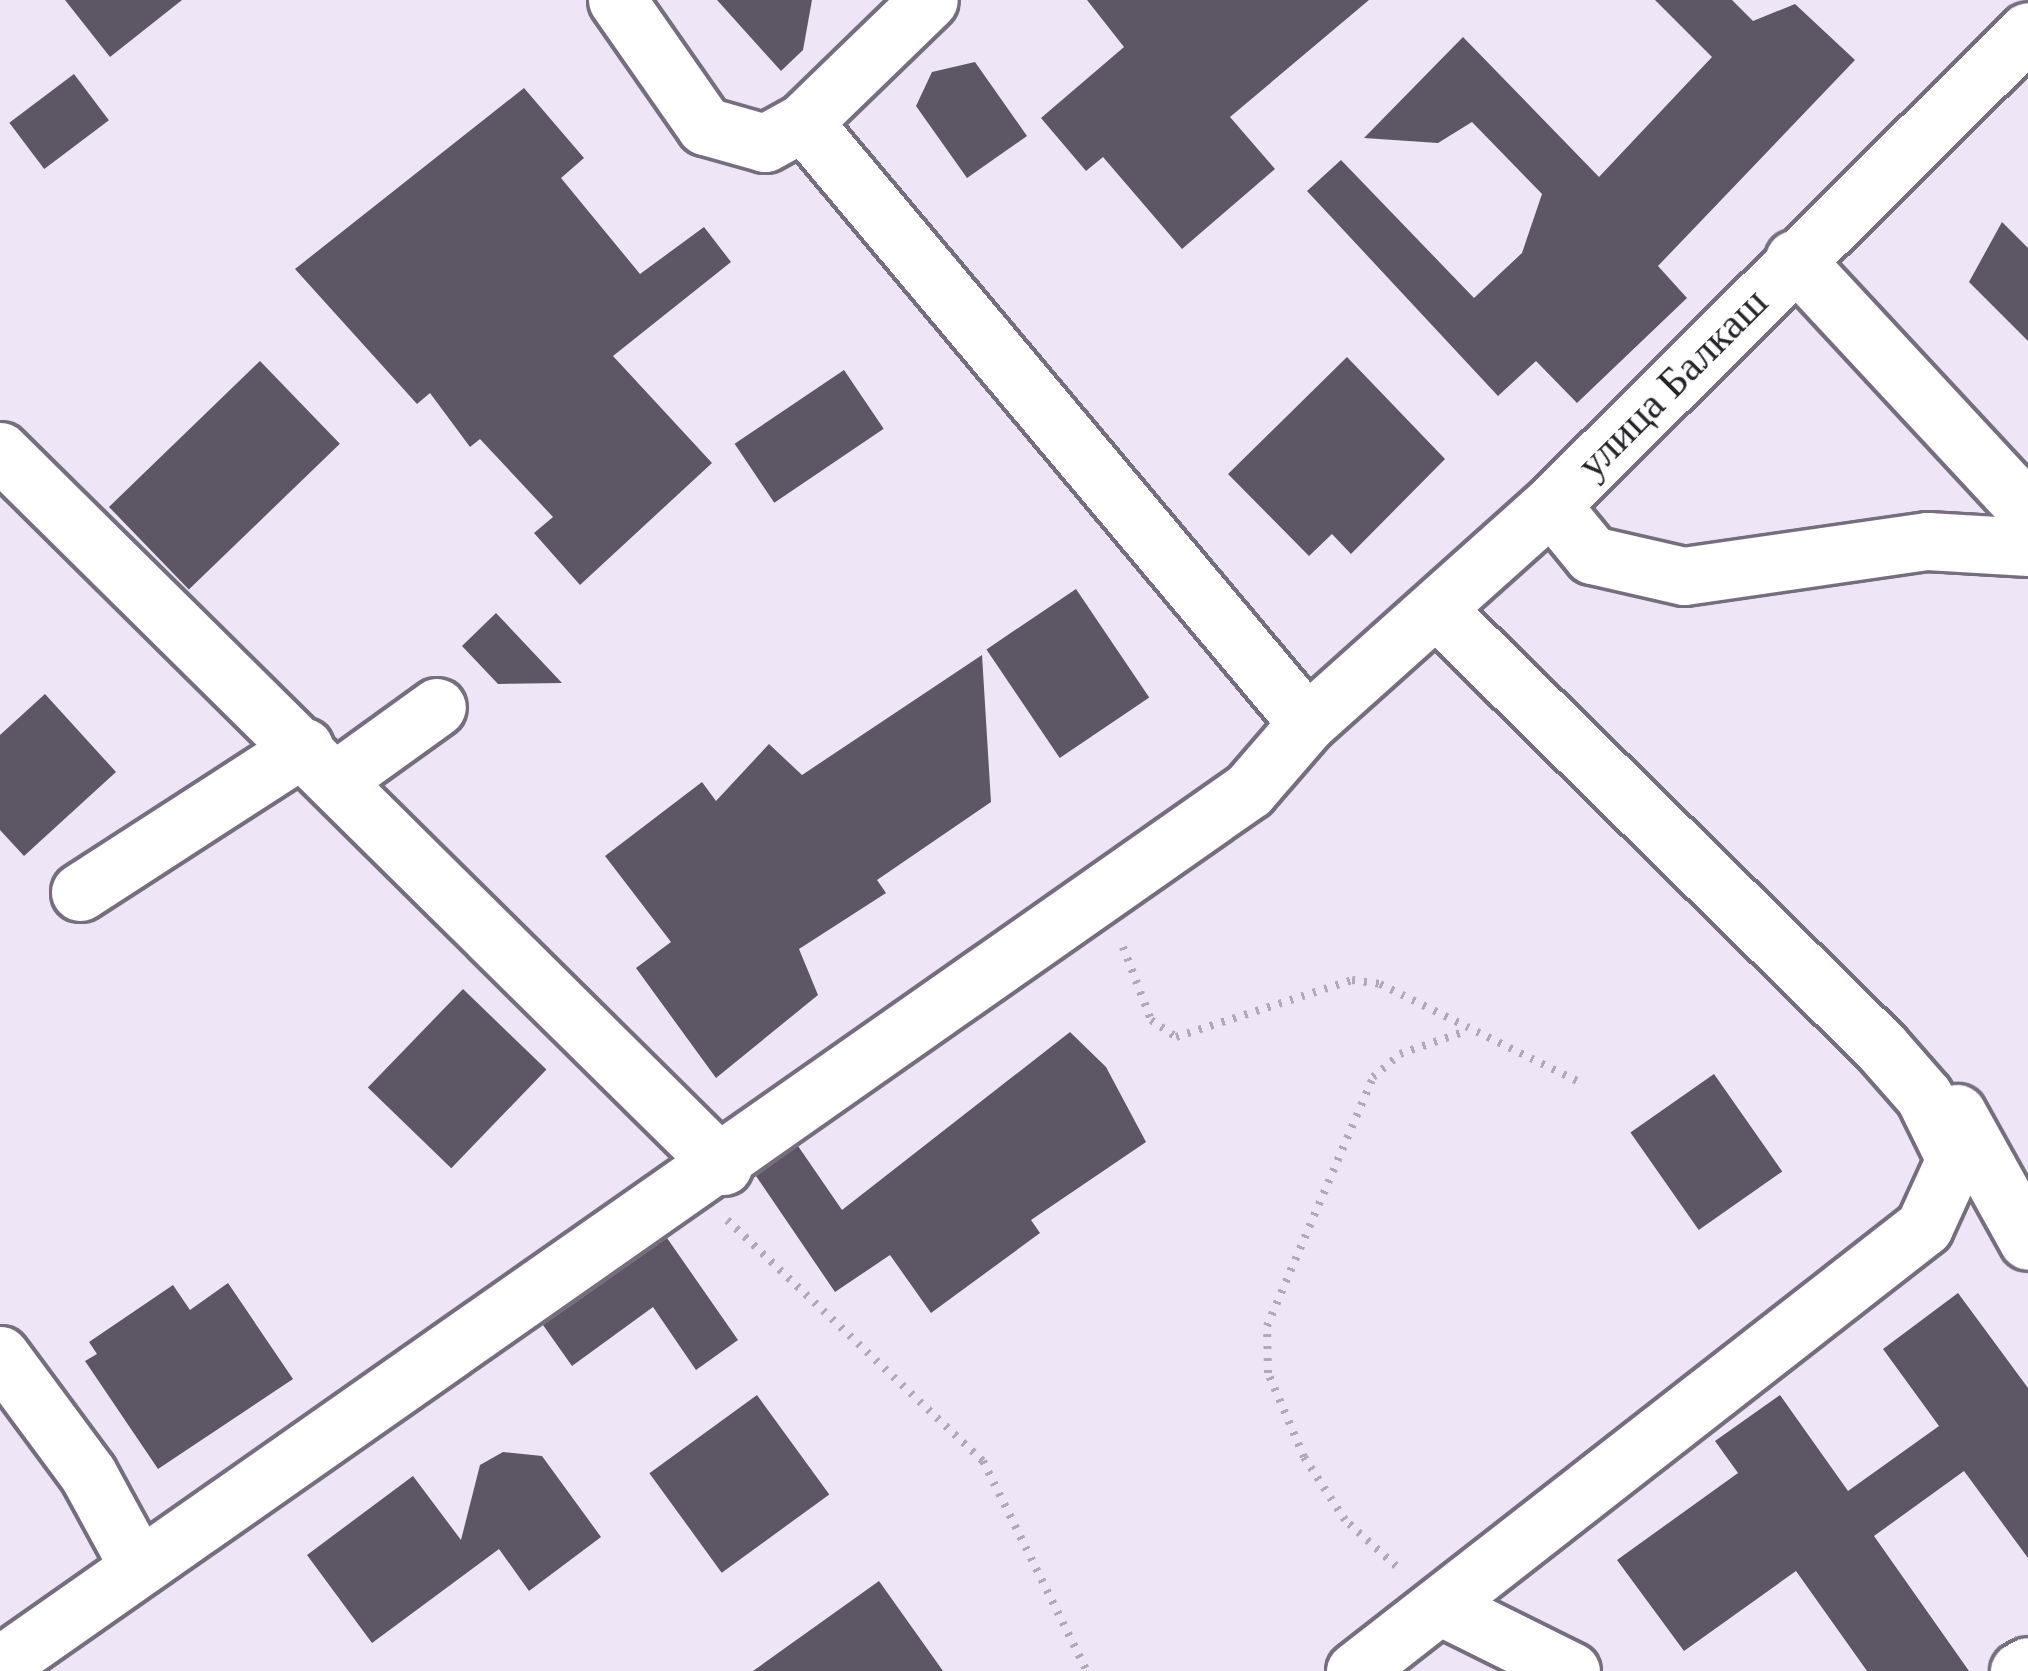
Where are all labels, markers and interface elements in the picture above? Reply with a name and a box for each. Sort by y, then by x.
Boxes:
street label: улица Балкаш [1566,277,1778,489]

